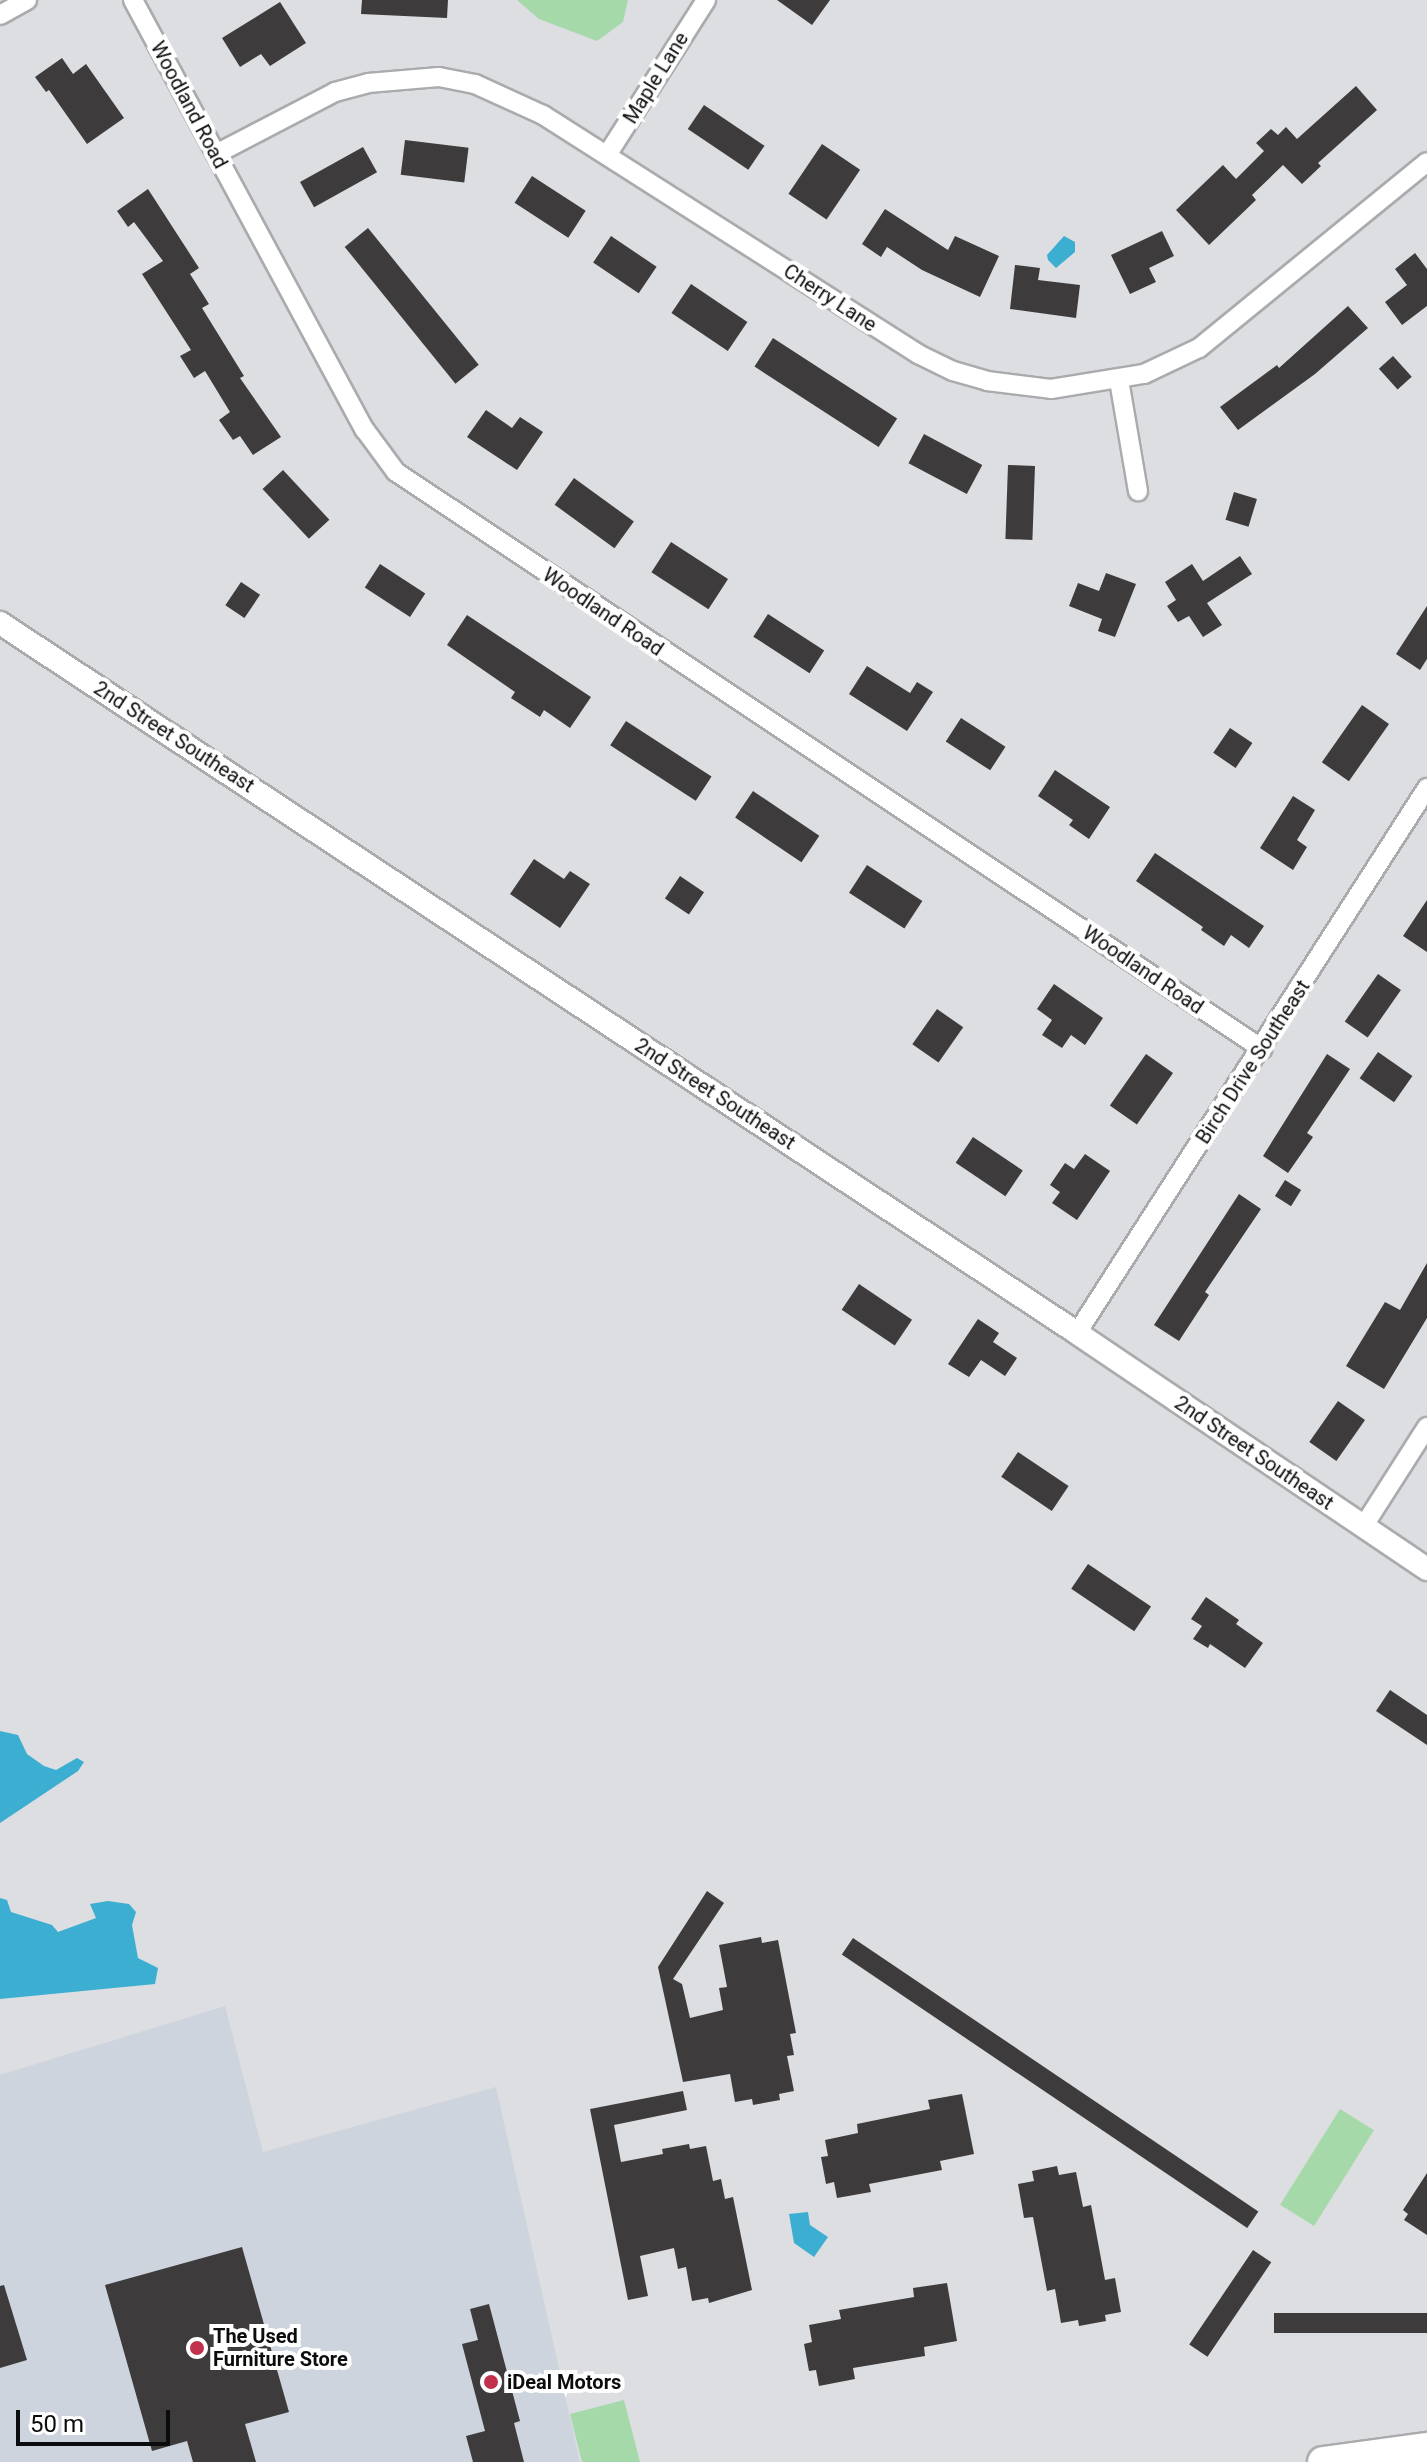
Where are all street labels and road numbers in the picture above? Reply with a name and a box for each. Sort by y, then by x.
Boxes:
street label: Maple Lane [618,28,694,128]
street label: Woodland Road [145,37,233,173]
street label: Cherry Lane [779,259,881,337]
street label: Woodland Road [538,563,668,661]
street label: 2nd Street Southeast [89,676,259,798]
street label: Woodland Road [1078,921,1208,1019]
street label: Birch Drive Southeast [1191,976,1315,1148]
street label: 2nd Street Southeast [630,1033,800,1155]
street label: 2nd Street Southeast [1170,1391,1338,1515]

